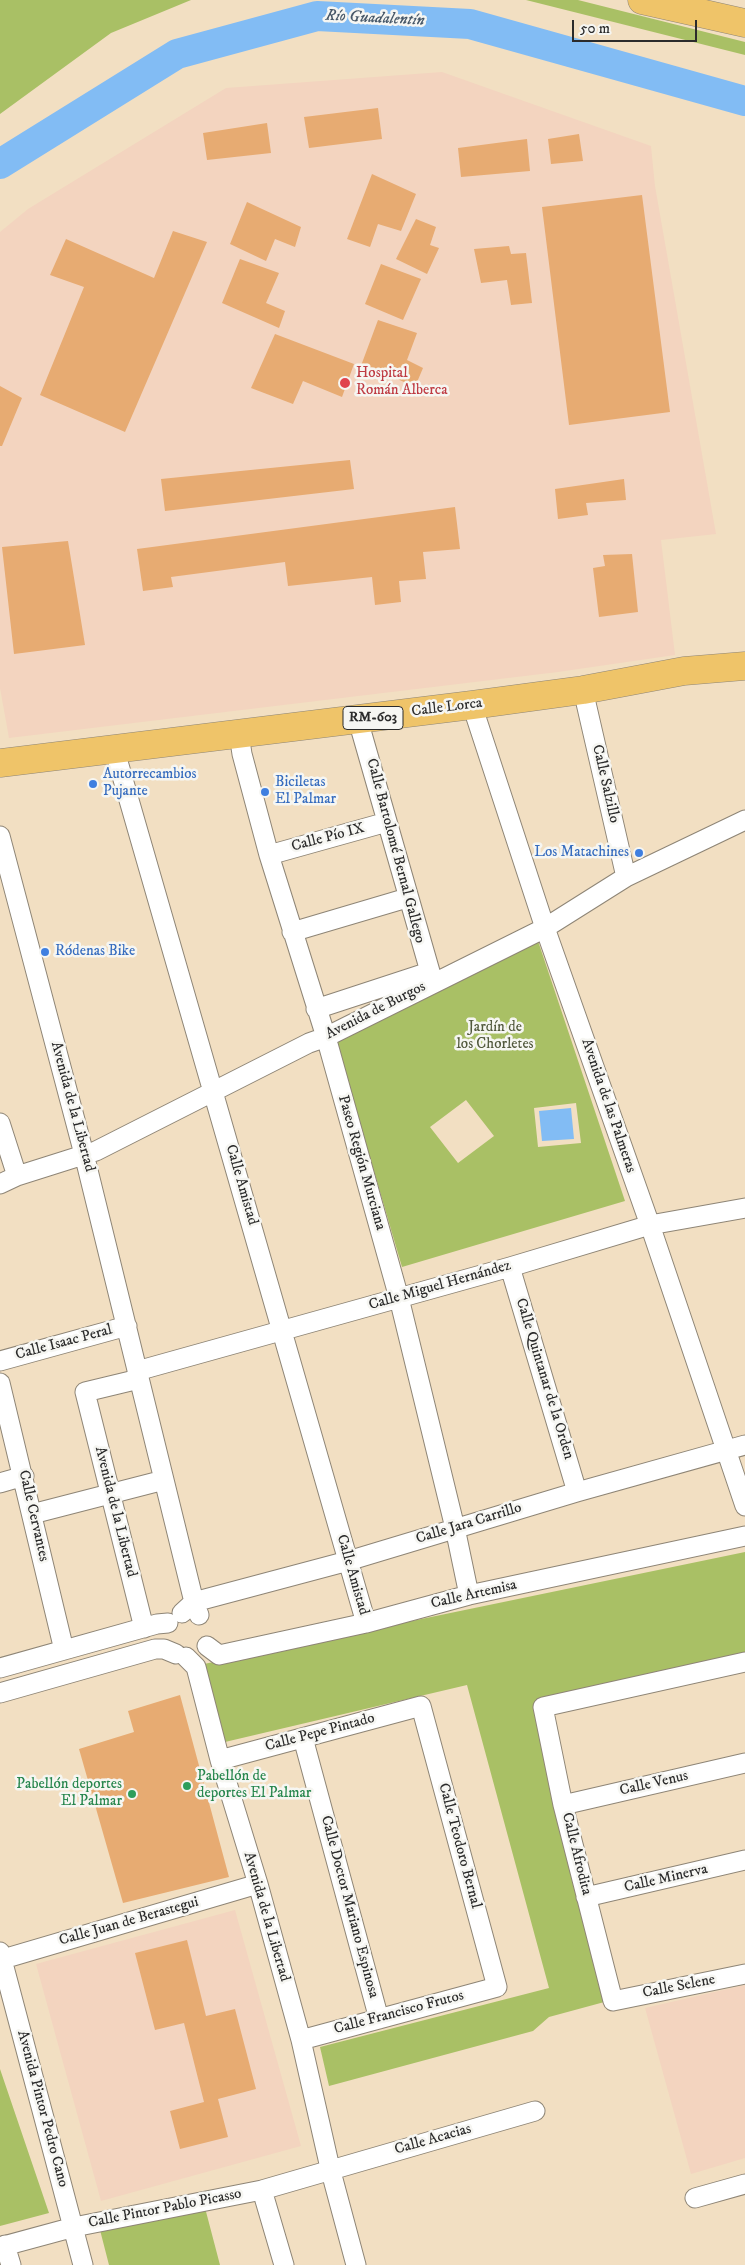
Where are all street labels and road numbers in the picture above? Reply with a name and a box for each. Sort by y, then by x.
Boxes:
street label: Calle Lorca [411,695,483,721]
road number: RM-603 [343,706,403,730]
street label: Calle Salzillo [587,743,623,825]
street label: Calle Bartolomé Bernal Gallego [362,757,428,945]
street label: Calle Pío IX [290,820,366,856]
street label: Avenida de Burgos [323,978,429,1044]
street label: Avenida de las Palmeras [577,1037,639,1175]
street label: Avenida de la Libertad [46,1040,98,1174]
street label: Paseo Región Murciana [333,1093,389,1233]
street label: Calle Amistad [221,1143,261,1227]
street label: Calle Miguel Hernández [367,1257,513,1315]
street label: Calle Quintanar de la Orden [511,1296,577,1462]
street label: Calle Isaac Peral [14,1321,114,1365]
street label: Avenida de la Libertad [90,1445,140,1579]
street label: Calle Cervantes [14,1468,52,1564]
street label: Calle Jara Carrillo [414,1499,524,1549]
street label: Calle Amistad [332,1533,372,1617]
street label: Calle Artemisa [429,1576,519,1614]
street label: Calle Pepe Pintado [263,1710,377,1756]
street label: Calle Venus [618,1767,690,1801]
street label: Calle Teodoro Bernal [434,1781,484,1911]
street label: Calle Afrodita [557,1811,595,1897]
street label: Calle Doctor Mariano Espinosa [316,1814,382,2000]
street label: Avenida de la Libertad [239,1850,293,1984]
street label: Calle Minerva [623,1861,709,1897]
street label: Calle Juan de Berastegui [57,1893,201,1951]
street label: Calle Selene [641,1971,717,2003]
street label: Calle Francisco Frutos [332,1987,466,2039]
street label: Avenida Pintor Pedro Cano [12,2029,72,2189]
street label: Calle Acacias [393,2120,473,2160]
street label: Calle Pintor Pablo Picasso [87,2185,243,2233]

